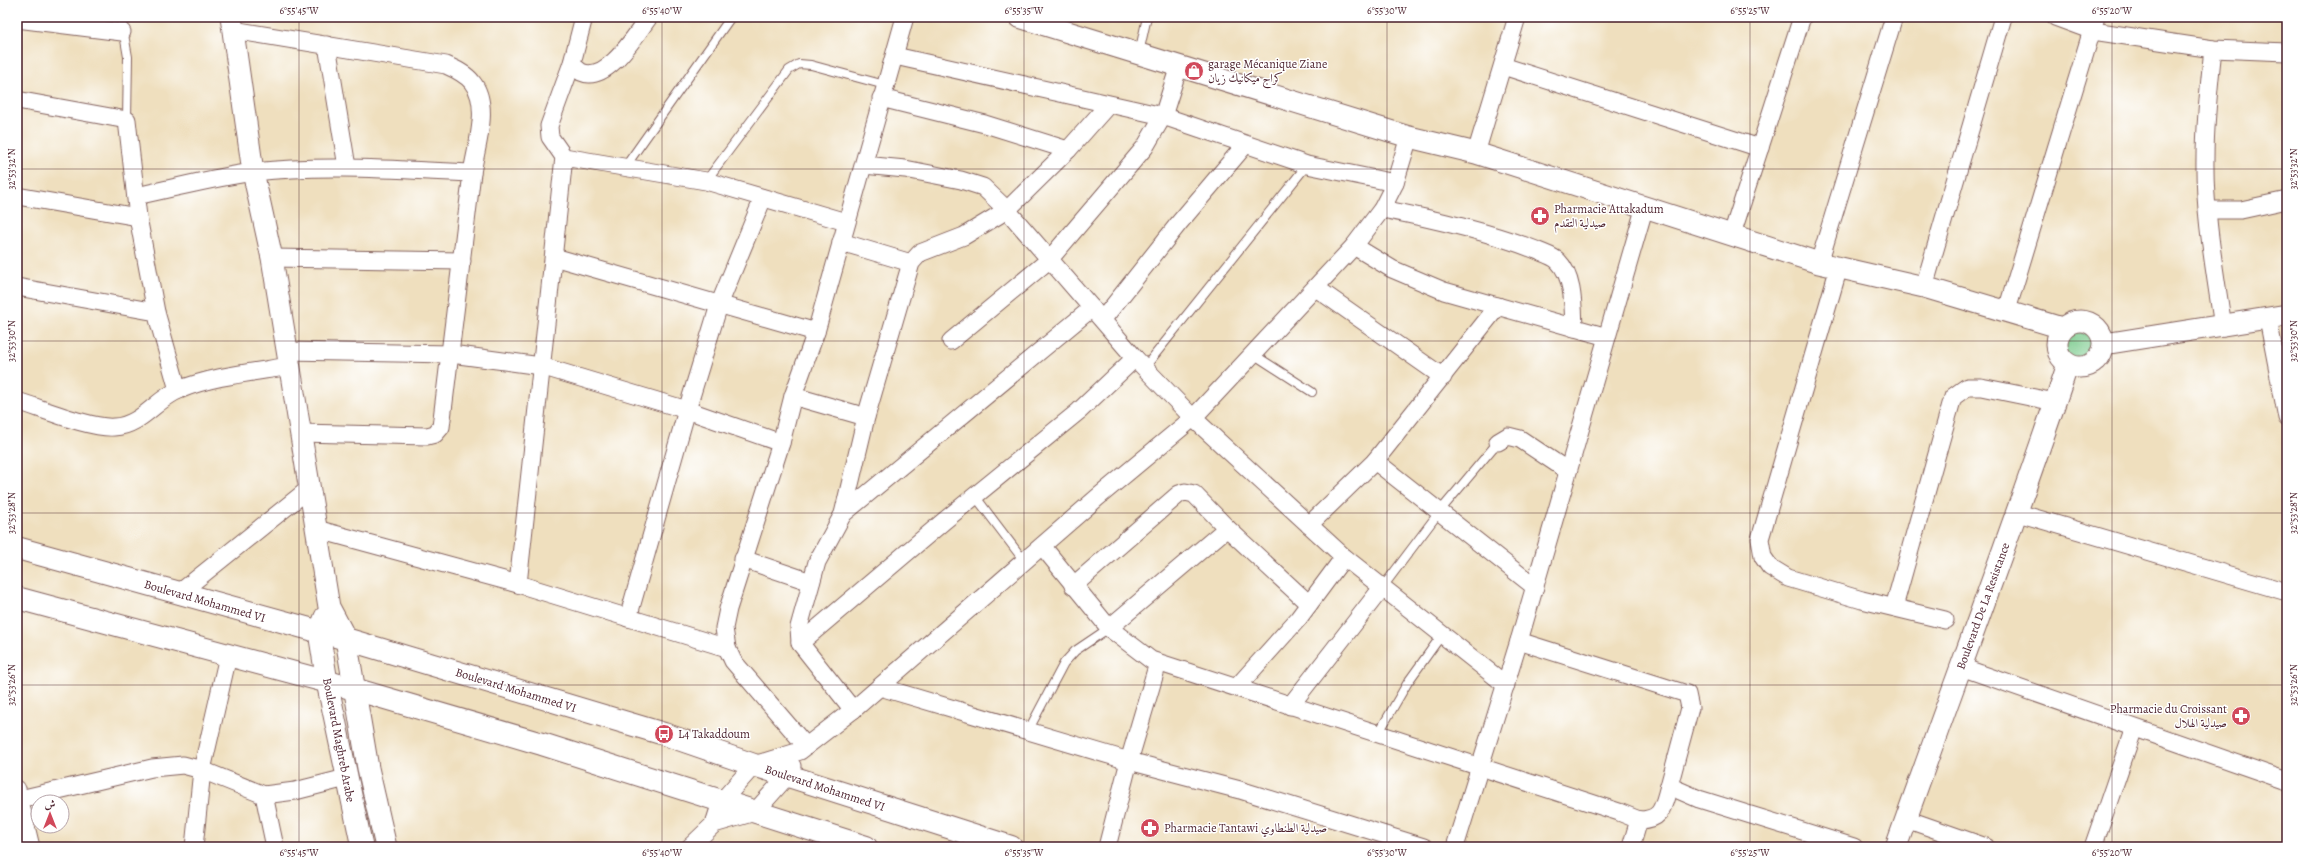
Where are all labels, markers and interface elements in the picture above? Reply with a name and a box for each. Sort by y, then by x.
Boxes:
text: 6°55'45"W [279,4,319,17]
text: 6°55'40"W [642,4,683,17]
text: 6°55'35"W [1005,4,1044,17]
text: 6°55'30"W [1367,4,1408,17]
text: 6°55'25"W [1730,4,1770,17]
text: 6°55'20"W [2092,4,2133,17]
place label: garage Mécanique Ziane كراج ميكانيك زيان [1208,56,1327,89]
shop icon: garage Mécanique Ziane كراج ميكانيك زيان [1183,60,1205,82]
text: 32°53'32"N [5,148,18,190]
text: 32°53'32"N [2287,148,2300,190]
place label: Pharmacie Attakadum صيدلية التقدم [1554,201,1664,234]
pharmacy icon: Pharmacie Attakadum صيدلية التقدم [1529,205,1551,227]
text: 32°53'30"N [5,320,18,362]
text: 32°53'30"N [2287,320,2300,362]
text: 32°53'28"N [5,492,18,534]
text: 32°53'28"N [2287,492,2300,534]
street label: Boulevard De La Resistance [1953,540,2013,672]
street label: Boulevard Mohammed VI [142,576,268,626]
text: 32°53'26"N [5,664,18,706]
street label: Boulevard Mohammed VI [454,664,578,716]
text: 32°53'26"N [2287,664,2300,706]
street label: Boulevard Maghreb Arabe [319,676,359,804]
place label: Pharmacie du Croissant صيدلية الهلال [2110,701,2227,731]
pharmacy icon: Pharmacie du Croissant صيدلية الهلال [2230,705,2252,727]
bus stop icon: L4 Takaddoum [653,723,675,745]
place label: L4 Takaddoum [678,726,750,742]
street label: Boulevard Mohammed VI [763,761,887,815]
north arrow [30,794,70,834]
text: ش [45,797,56,812]
pharmacy icon: Pharmacie Tantawi صيدلية الطنطاوي [1139,817,1161,839]
place label: Pharmacie Tantawi صيدلية الطنطاوي [1164,820,1327,838]
text: 6°55'45"W [279,846,319,859]
text: 6°55'40"W [642,846,683,859]
text: 6°55'35"W [1005,846,1044,859]
text: 6°55'30"W [1367,846,1408,859]
text: 6°55'25"W [1730,846,1770,859]
text: 6°55'20"W [2092,846,2133,859]

